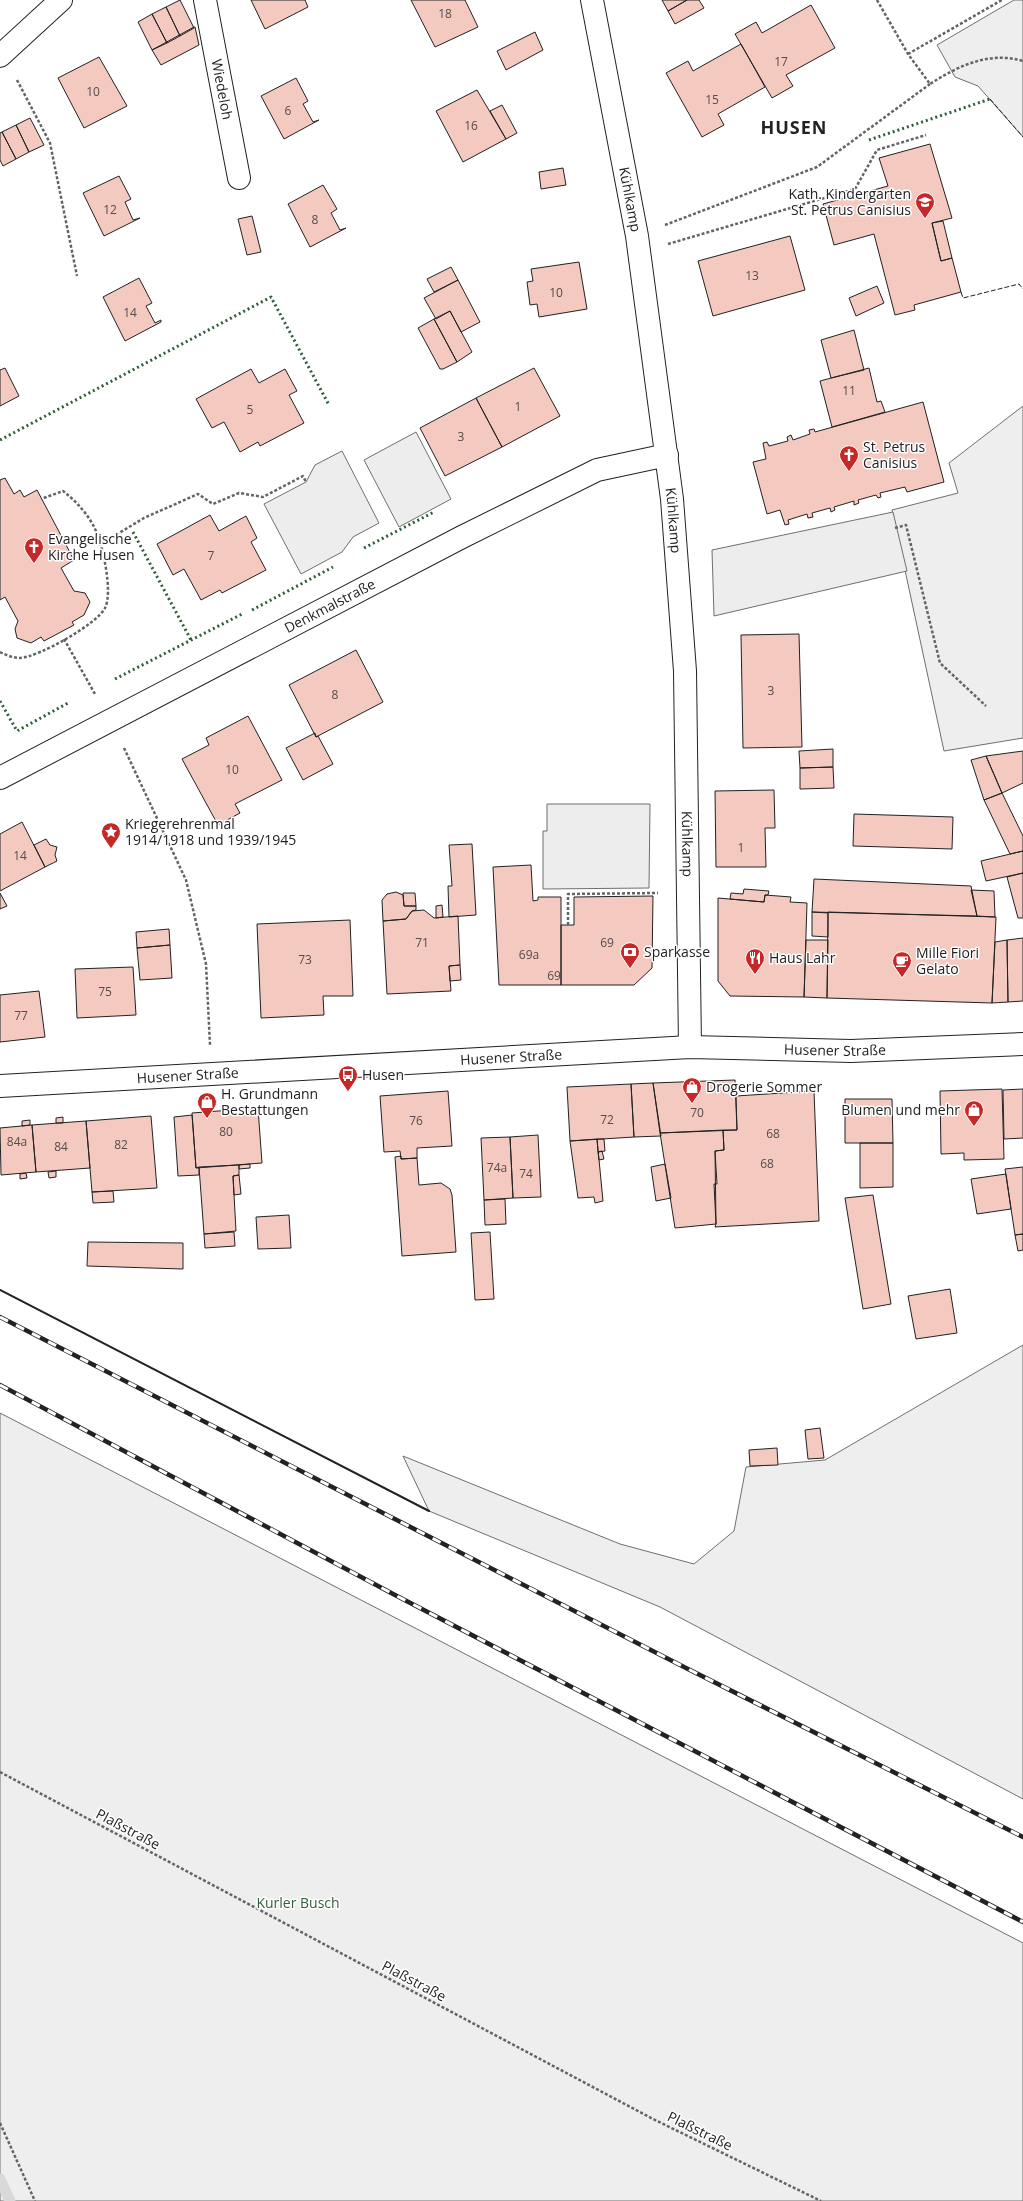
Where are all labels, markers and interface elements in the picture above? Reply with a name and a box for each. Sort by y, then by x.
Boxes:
house number: 18 [438,5,452,22]
house number: 17 [774,53,788,70]
street label: Wiedeloh [207,57,238,121]
house number: 10 [86,83,100,100]
house number: 15 [705,91,719,108]
house number: 6 [285,102,292,119]
district label: HUSEN [760,115,828,139]
house number: 16 [464,117,478,134]
street label: Kühlkamp [615,165,646,234]
place label: Kath. Kindergarten St. Petrus Canisius [788,184,911,219]
school or university icon: Kath. Kindergarten St. Petrus Canisius [914,191,936,219]
house number: 12 [103,201,117,218]
house number: 8 [312,211,319,228]
house number: 13 [745,267,759,284]
house number: 10 [549,284,563,301]
house number: 14 [123,304,137,321]
house number: 11 [842,382,856,399]
house number: 1 [515,398,521,415]
house number: 5 [247,401,254,418]
house number: 3 [458,428,465,445]
place label: St. Petrus Canisius [863,437,926,472]
church icon: St. Petrus Canisius [838,444,860,472]
street label: Kühlkamp [662,486,686,554]
place label: Evangelische Kirche Husen [48,529,135,564]
church icon: Evangelische Kirche Husen [23,536,45,564]
house number: 7 [208,547,215,564]
street label: Denkmalstraße [281,574,378,637]
house number: 3 [768,682,775,699]
house number: 8 [332,686,339,703]
house number: 10 [225,761,239,778]
street label: Kühlkamp [678,811,698,877]
place label: Kriegerehrenmal 1914/1918 und 1939/1945 [125,814,296,849]
place icon: Kriegerehrenmal 1914/1918 und 1939/1945 [100,821,122,849]
house number: 1 [738,839,744,856]
house number: 14 [13,847,27,864]
house number: 71 [415,934,429,951]
house number: 69 [600,934,614,951]
bank icon: Sparkasse [619,941,641,969]
place label: Sparkasse [644,942,710,961]
place label: Mille Fiori Gelato [916,943,979,978]
house number: 69a [519,946,539,963]
restaurant icon: Haus Lahr [744,947,766,975]
place label: Haus Lahr [769,948,836,967]
cafe icon: Mille Fiori Gelato [891,950,913,978]
house number: 73 [298,951,312,968]
house number: 69 [547,967,561,984]
house number: 75 [98,983,112,1000]
house number: 77 [14,1007,28,1024]
street label: Husener Straße [784,1039,886,1060]
street label: Husener Straße [460,1044,563,1069]
street label: Husener Straße [136,1063,239,1087]
bus stop icon: Husen [337,1064,359,1092]
place label: Husen [362,1065,404,1084]
shop icon: Drogerie Sommer [681,1076,703,1104]
place label: Drogerie Sommer [706,1077,822,1096]
place label: H. Grundmann Bestattungen [221,1084,318,1119]
shop icon: H. Grundmann Bestattungen [196,1091,218,1119]
shop icon: Blumen und mehr [963,1099,985,1127]
place label: Blumen und mehr [841,1100,960,1119]
house number: 70 [690,1104,704,1121]
house number: 72 [600,1111,614,1128]
house number: 76 [409,1112,423,1129]
house number: 80 [219,1123,233,1140]
house number: 68 [766,1125,780,1142]
house number: 84a [7,1133,27,1150]
house number: 82 [114,1136,128,1153]
house number: 84 [54,1138,68,1155]
house number: 68 [760,1155,774,1172]
house number: 74a [487,1159,507,1176]
house number: 74 [519,1165,533,1182]
street label: Plaßstraße [93,1804,164,1853]
park label: Kurler Busch [256,1893,340,1912]
street label: Plaßstraße [379,1956,450,2005]
street label: Plaßstraße [665,2107,736,2155]

